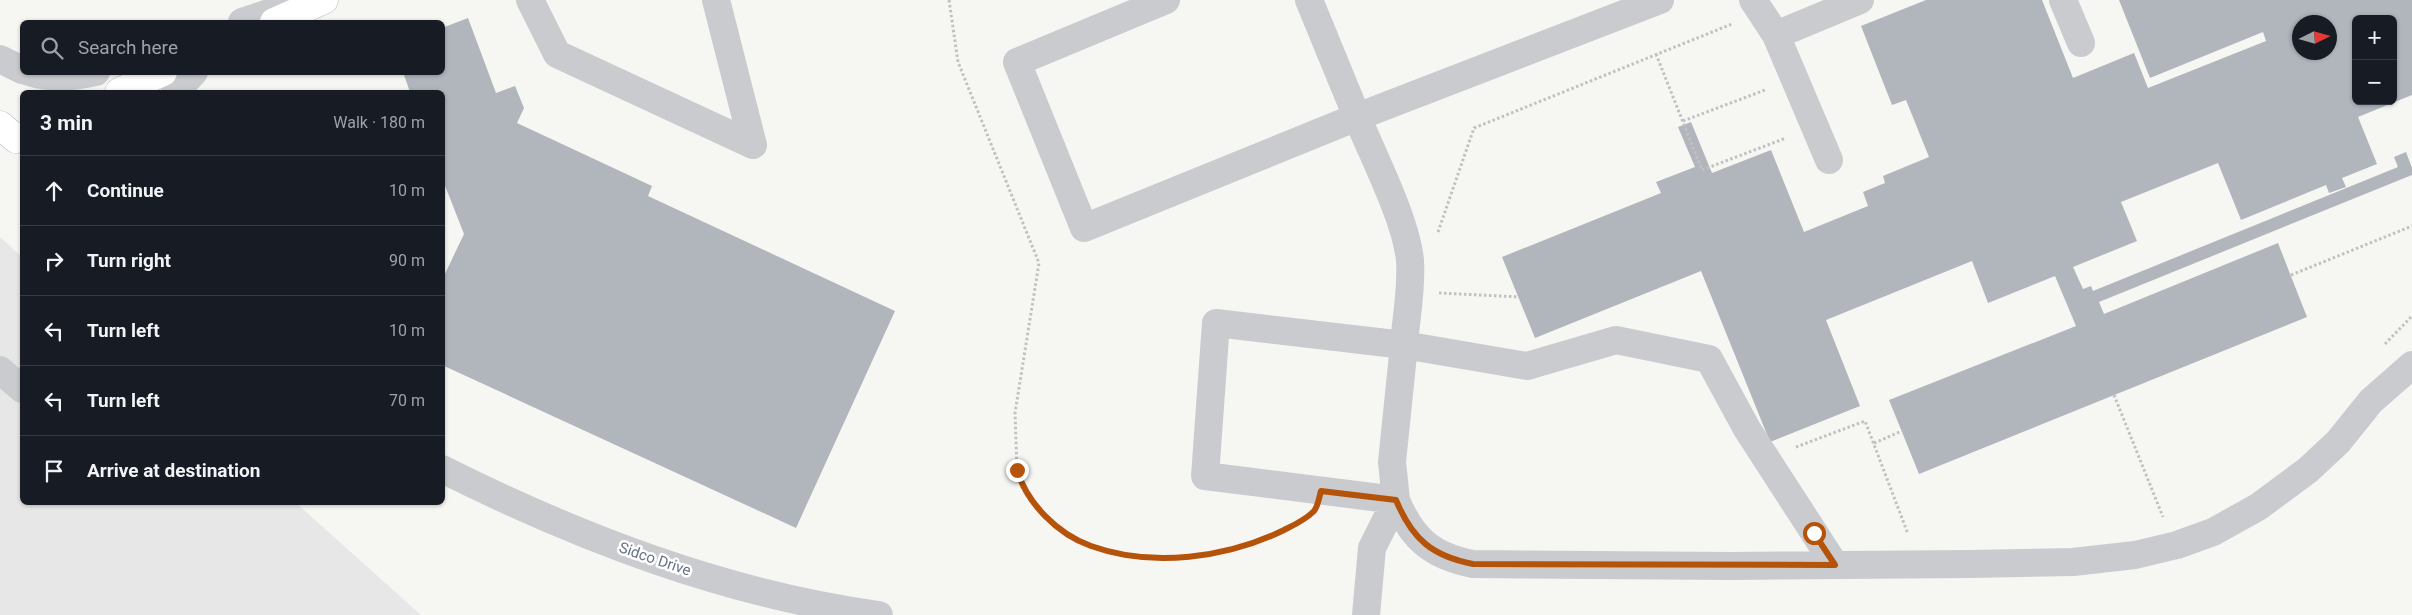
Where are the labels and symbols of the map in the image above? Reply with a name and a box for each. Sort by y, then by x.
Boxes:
north arrow [2292,15,2337,60]
route end [1006,459,1029,482]
route start [1803,522,1826,545]
street label: Sidco Drive [617,538,693,580]

